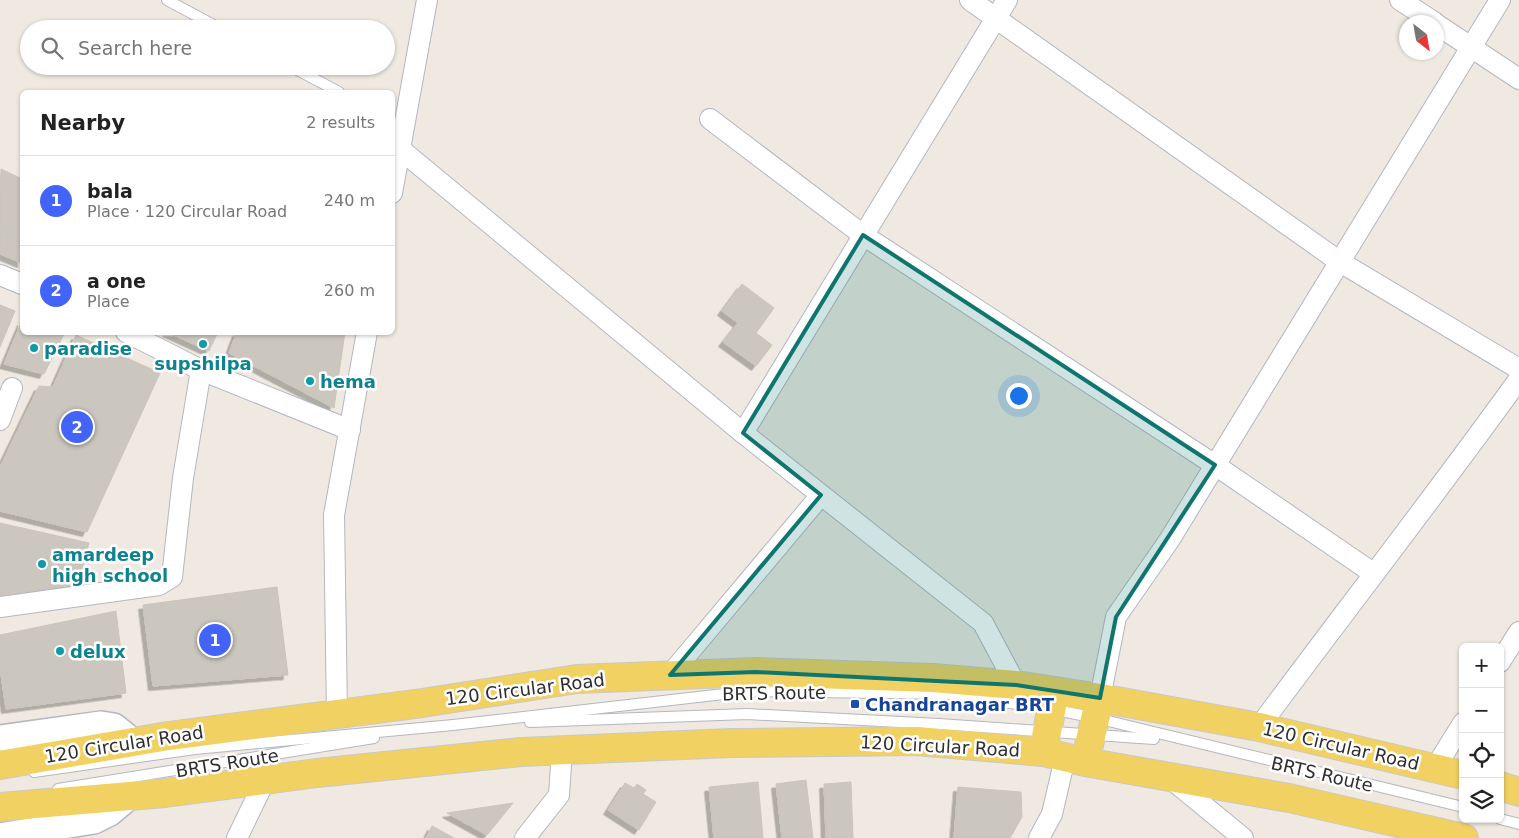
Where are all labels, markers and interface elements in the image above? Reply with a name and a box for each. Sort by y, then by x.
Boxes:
north arrow [1399,15,1444,60]
search box [20,20,395,75]
icon: search [38,34,66,62]
text: Search here [78,37,192,59]
text: Nearby [40,111,125,135]
text: 2 results [306,113,375,132]
text: bala [87,180,133,202]
text: 1 [50,191,62,210]
text: 240 m [324,191,375,210]
text: Place · 120 Circular Road [87,202,287,221]
text: a one [87,270,146,292]
text: 2 [50,281,62,300]
text: 260 m [324,281,375,300]
text: Place [87,292,130,311]
place label: paradise [44,338,132,359]
marker: supshilpa [197,338,209,350]
marker: paradise [28,342,40,354]
place label: supshilpa [154,353,252,374]
place label: hema [320,371,376,392]
marker: hema [304,375,316,387]
your location [1006,383,1032,409]
pin: 2 [61,408,93,446]
place label: amardeep high school [52,544,168,586]
marker: amardeep high school [36,558,48,570]
pin: 1 [199,621,231,659]
place label: delux [70,641,126,662]
map controls [1459,643,1504,823]
button: + [1459,643,1504,688]
marker: delux [54,645,66,657]
street label: 120 Circular Road [444,669,606,709]
street label: BRTS Route [722,682,826,704]
button: − [1459,688,1504,733]
place label: Chandranagar BRT [865,694,1055,715]
marker: Chandranagar BRT [849,698,861,710]
street label: 120 Circular Road [1261,718,1421,774]
street label: 120 Circular Road [43,721,205,767]
street label: 120 Circular Road [859,731,1021,761]
button: locate [1459,733,1504,778]
street label: BRTS Route [174,744,280,782]
street label: BRTS Route [1269,752,1375,796]
button: layers [1459,778,1504,823]

